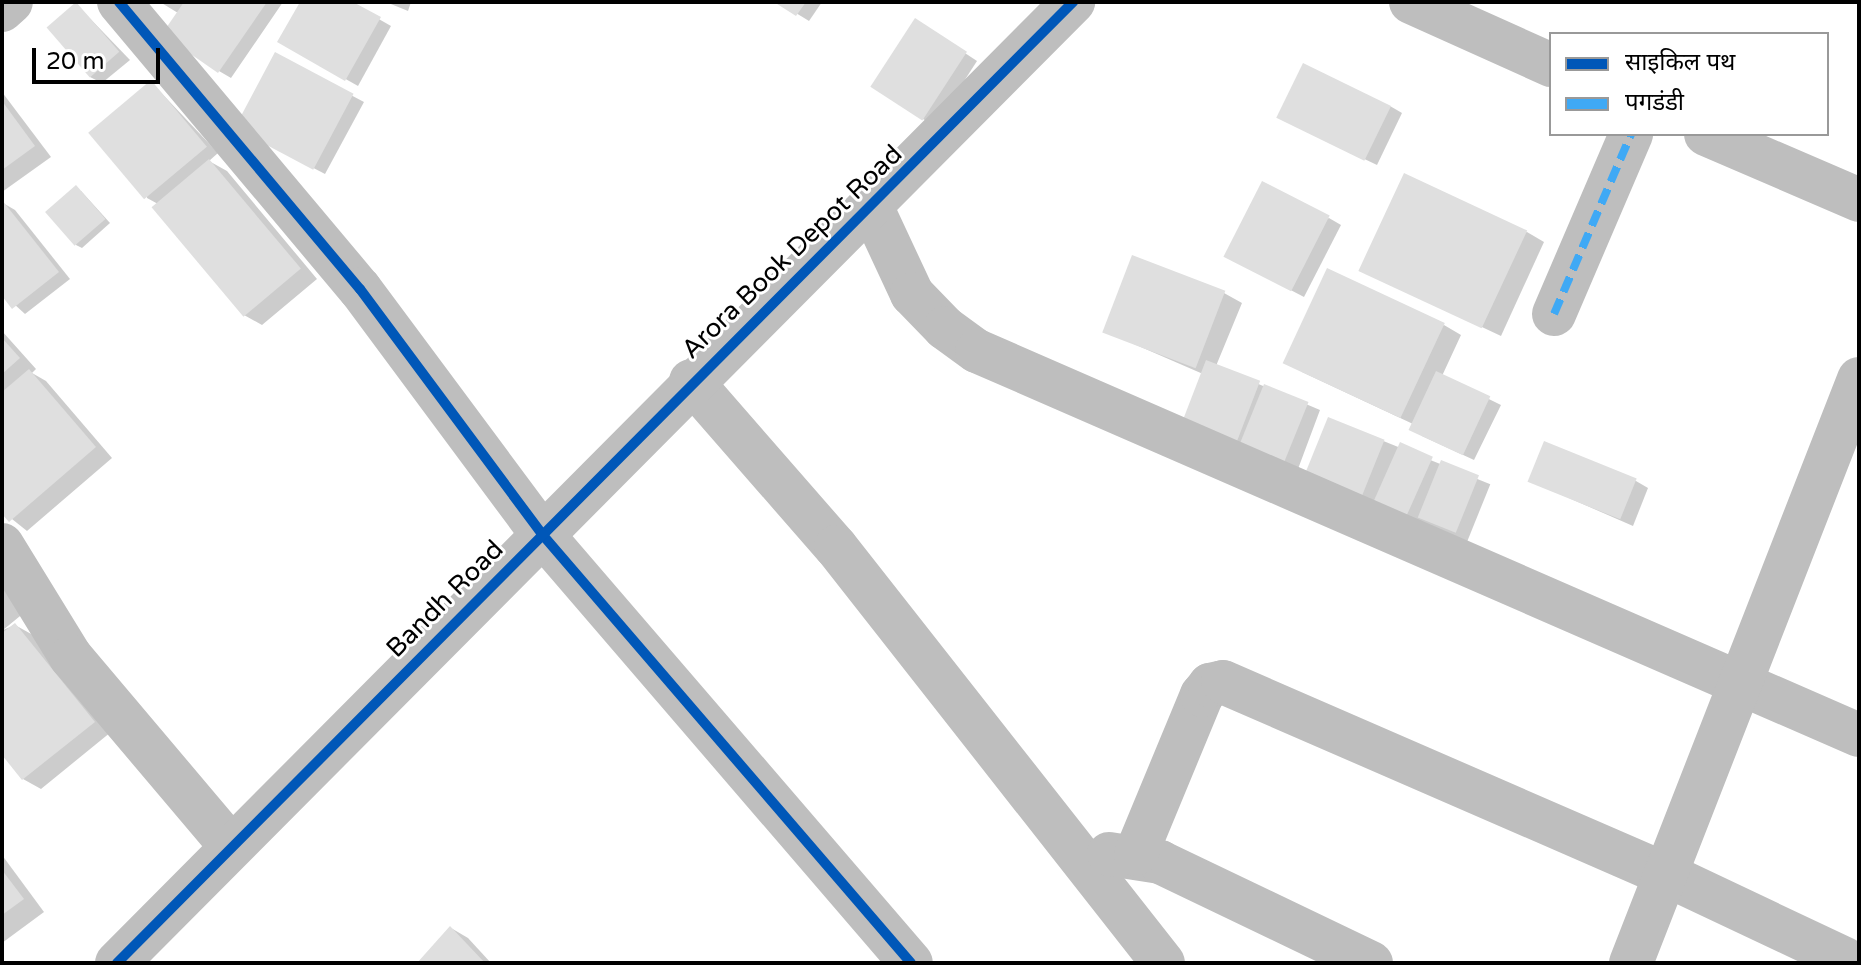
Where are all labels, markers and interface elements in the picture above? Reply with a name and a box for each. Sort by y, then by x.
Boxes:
scale bar [36,32,164,82]
legend [1549,32,1829,136]
text: 20 m [46,47,104,76]
text: साइकिल पथ [1625,48,1735,77]
text: पगडंडी [1625,88,1684,117]
street label: Arora Book Depot Road [675,139,909,365]
street label: Bandh Road [380,534,510,664]

